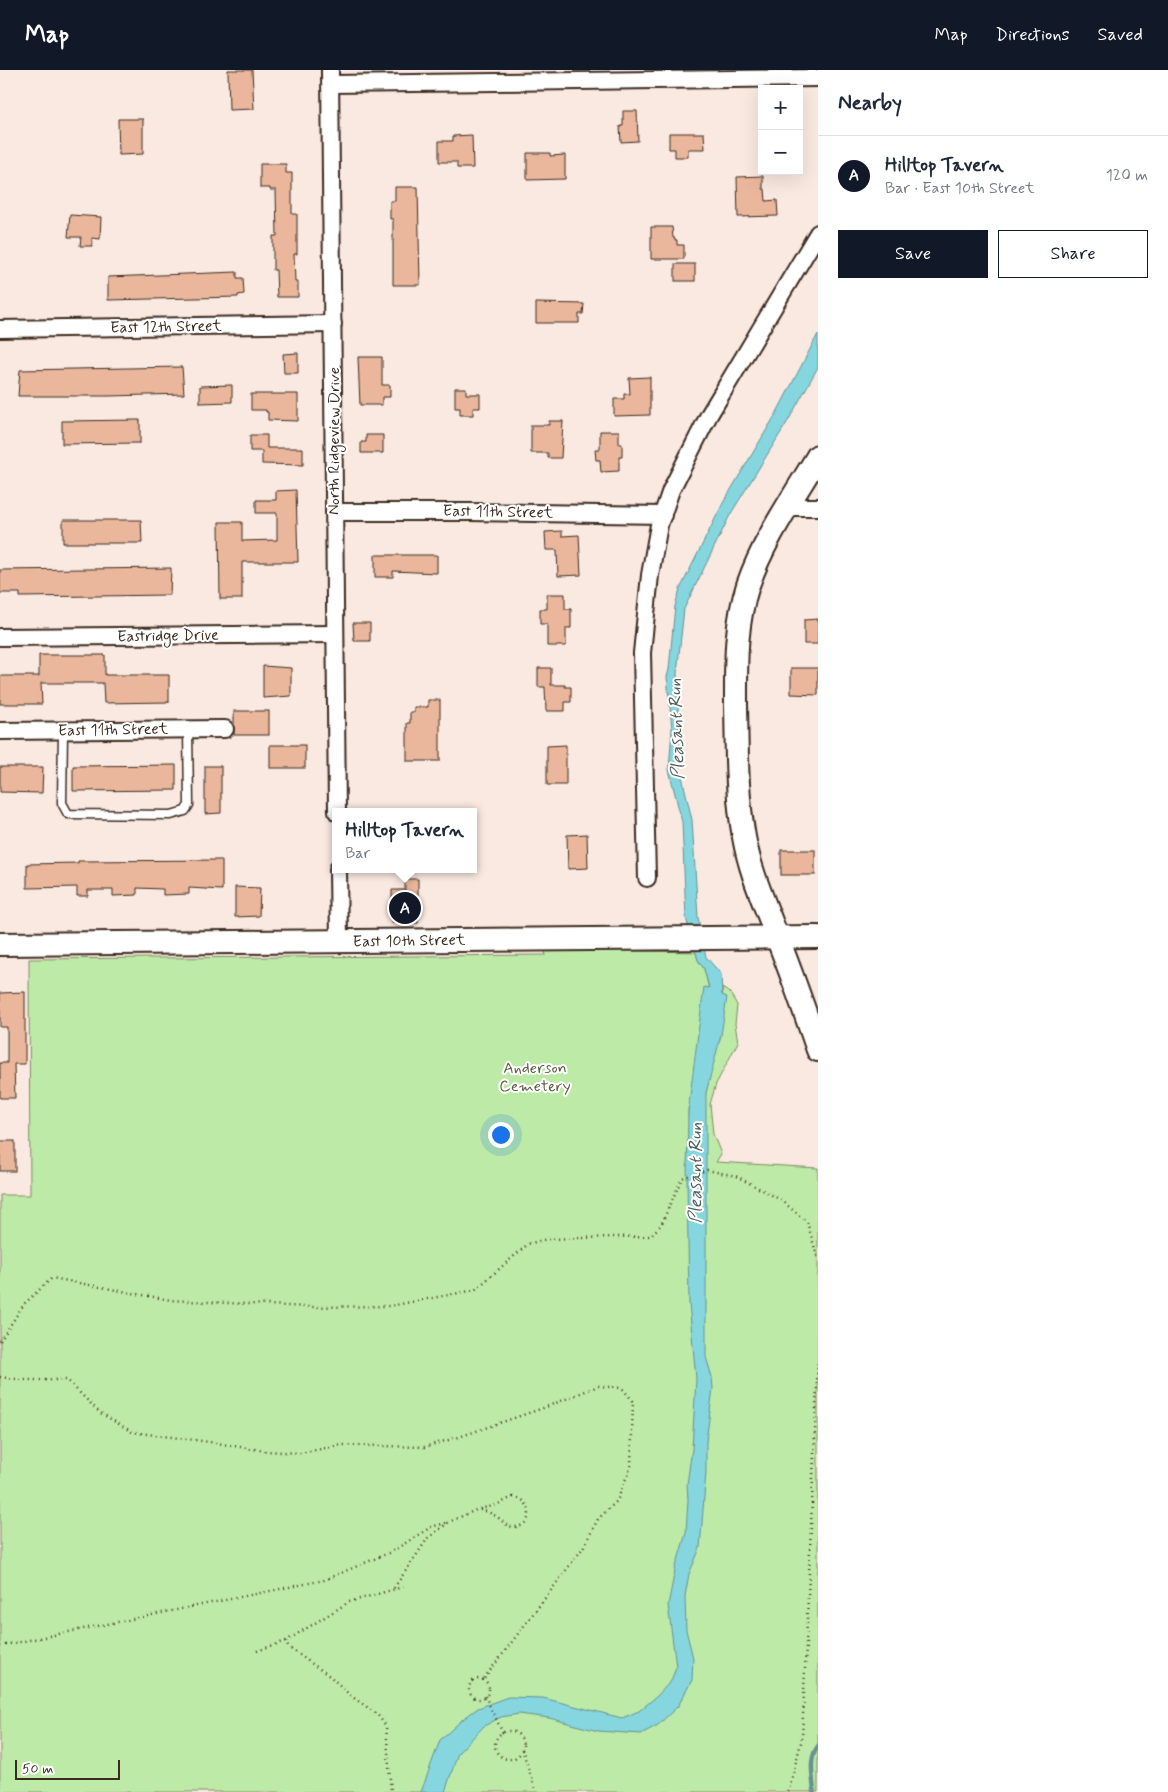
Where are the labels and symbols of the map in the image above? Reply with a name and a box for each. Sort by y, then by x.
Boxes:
street label: East 12th Street [110,316,223,338]
street label: North Ridgeview Drive [324,367,346,515]
street label: East 11th Street [443,501,554,523]
street label: Eastridge Drive [117,625,219,648]
water label: Pleasant Run [663,678,691,780]
street label: East 11th Street [58,719,169,741]
pin: A [389,889,421,927]
street label: East 10th Street [353,930,466,952]
park label: Anderson Cemetery [499,1058,571,1097]
your location [488,1122,514,1148]
water label: Pleasant Run [684,1122,708,1224]
scale bar [15,1757,120,1780]

